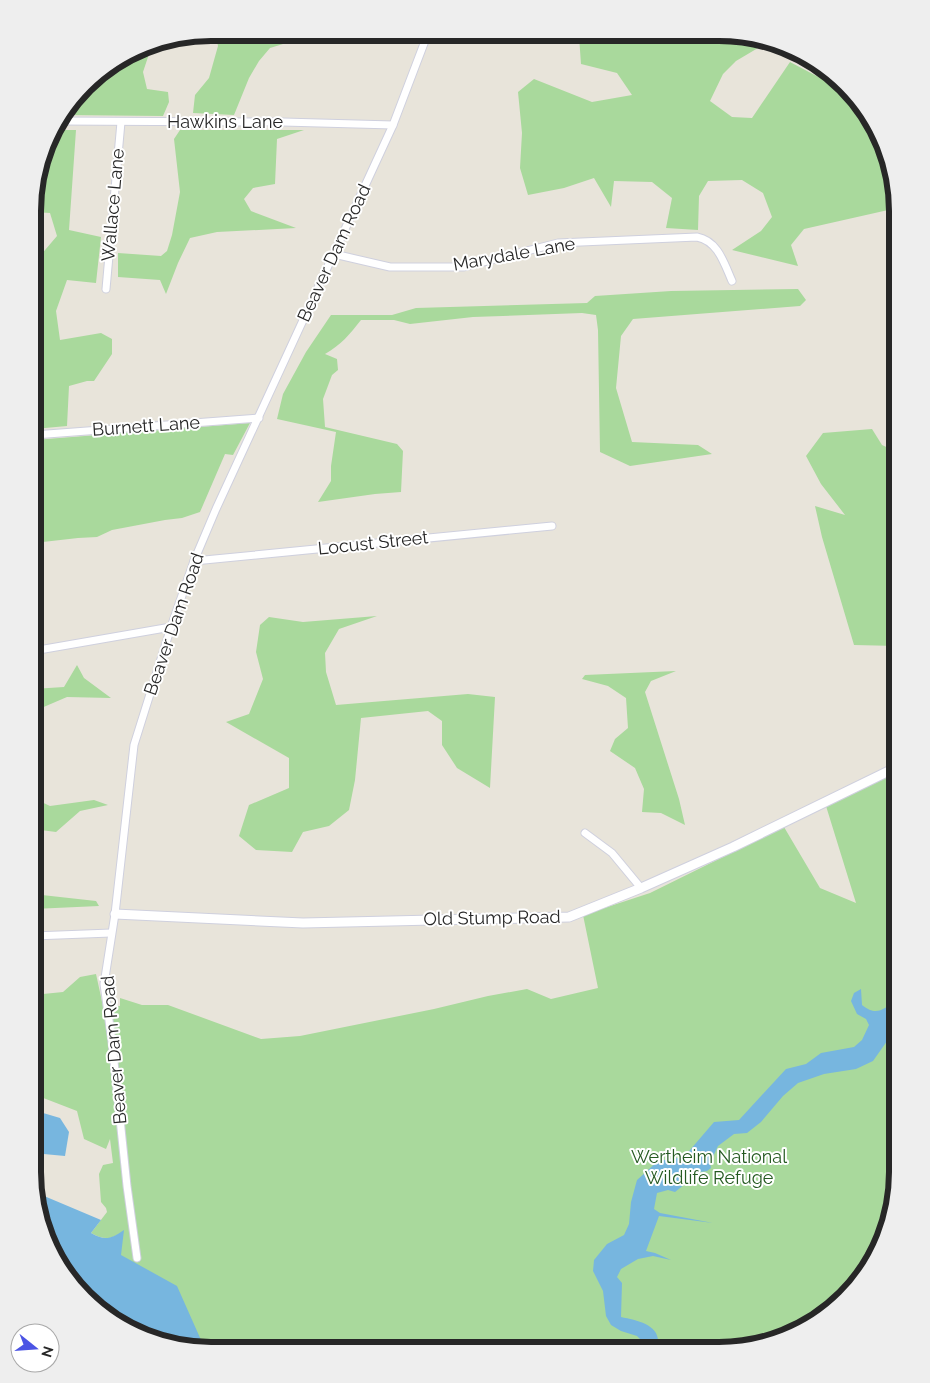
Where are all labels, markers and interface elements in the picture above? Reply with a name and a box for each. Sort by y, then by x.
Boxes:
street label: Hawkins Lane [167,111,283,132]
street label: Wallace Lane [97,147,128,262]
street label: Beaver Dam Road [292,181,375,325]
street label: Marydale Lane [451,232,577,275]
street label: Burnett Lane [91,411,201,440]
street label: Locust Street [317,526,429,559]
street label: Beaver Dam Road [139,550,208,698]
street label: Old Stump Road [423,906,561,929]
street label: Beaver Dam Road [97,975,130,1125]
park label: Wertheim National Wildlife Refuge [631,1146,787,1188]
north arrow [10,1323,60,1373]
text: N [38,1344,57,1359]

